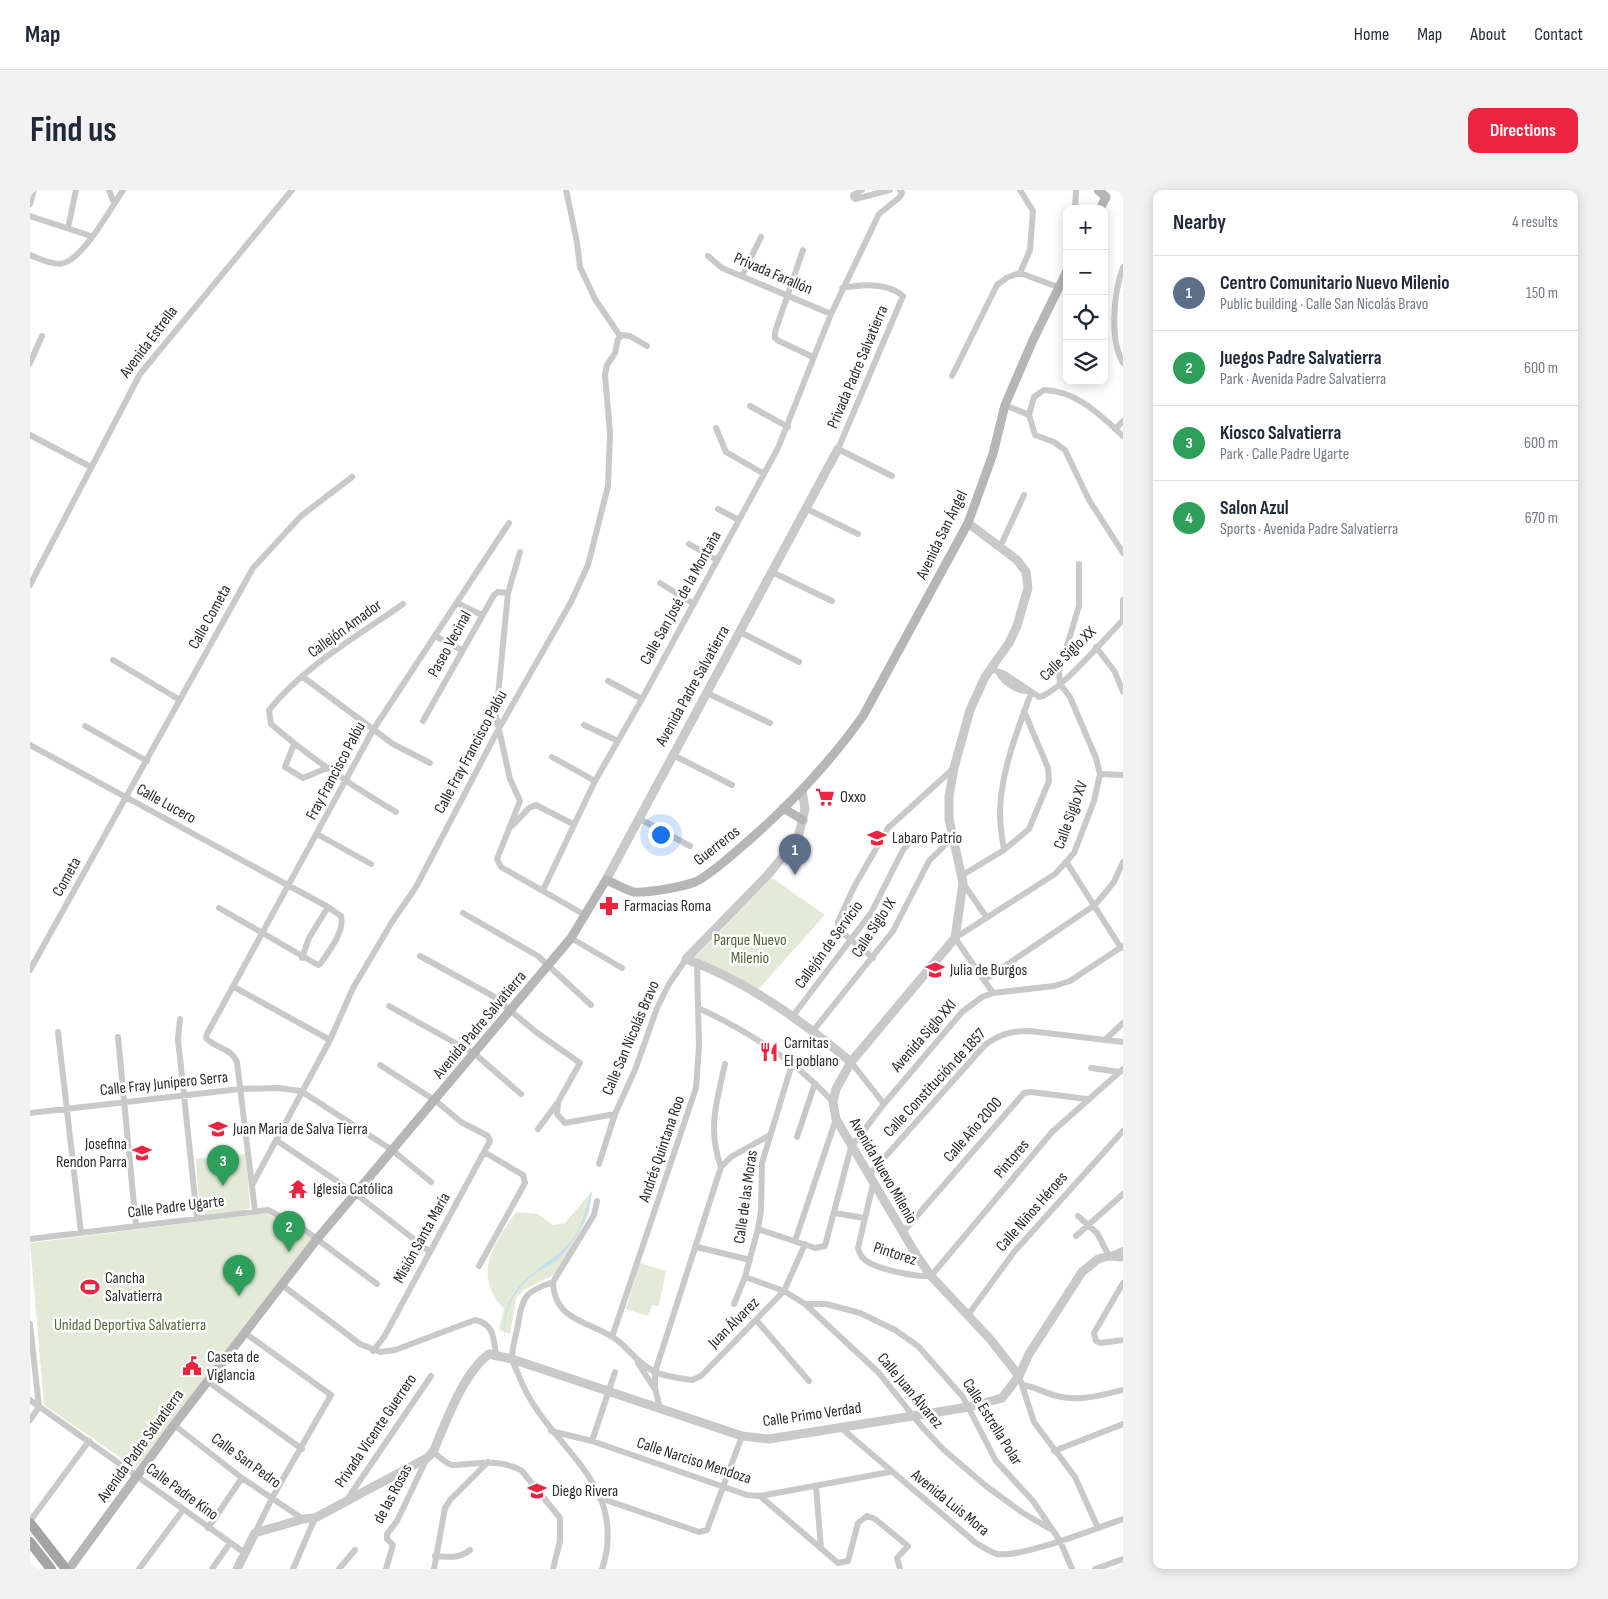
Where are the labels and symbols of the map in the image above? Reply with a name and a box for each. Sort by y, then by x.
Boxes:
street label: Privada Farallón [731,249,815,299]
street label: Avenida Estrella [115,303,182,382]
street label: Privada Padre Salvatierra [823,303,893,431]
street label: Avenida San Ángel [912,487,972,583]
street label: Calle San José de la Montaña [636,528,726,668]
street label: Calle Cometa [185,582,235,652]
street label: Callejón Amador [304,596,386,662]
street label: Paseo Vecinal [424,608,476,680]
street label: Calle Siglo XX [1036,622,1100,685]
street label: Avenida Padre Salvatierra [652,623,734,750]
street label: Calle Fray Francisco Palóu [431,687,511,817]
street label: Fray Francisco Palóu [302,719,370,823]
street label: Calle Siglo XV [1050,778,1092,852]
street label: Calle Lucero [133,780,199,828]
supermarket icon: Oxxo [814,786,836,808]
place label: Oxxo [840,788,866,807]
your location [648,822,674,848]
street label: Guerreros [690,822,744,870]
school or university icon: Labaro Patrio [866,827,888,849]
place label: Labaro Patrio [892,829,962,848]
pin: 1 [779,834,811,875]
street label: Cometa [49,854,85,900]
pharmacy icon: Farmacias Roma [598,895,620,917]
street label: Calle Siglo IX [848,895,900,961]
place label: Farmacias Roma [624,897,711,916]
street label: Callejón de Servicio [791,897,867,993]
park label: Parque Nuevo Milenio [713,931,787,968]
school or university icon: Julia de Burgos [924,959,946,981]
place label: Julia de Burgos [949,961,1028,980]
street label: Avenida Padre Salvatierra [429,967,531,1083]
street label: Calle San Nicolás Bravo [598,978,664,1098]
street label: Avenida Siglo XXI [887,996,961,1077]
street label: Calle Constitución de 1857 [880,1024,991,1141]
place label: Carnitas El poblano [784,1034,839,1071]
restaurant icon: Carnitas El poblano [758,1041,780,1063]
street label: Calle Fray Junípero Serra [99,1068,229,1100]
street label: Andrés Quintana Roo [635,1093,689,1206]
street label: Calle Año 2000 [940,1094,1006,1166]
street label: Avenida Nuevo Milenio [844,1114,921,1227]
school or university icon: Juan Maria de Salva Tierra [207,1118,229,1140]
place label: Juan Maria de Salva Tierra [232,1120,368,1139]
place label: Josefina Rendon Parra [56,1135,127,1172]
street label: Pintores [990,1136,1034,1182]
school or university icon: Josefina Rendon Parra [131,1142,153,1164]
pin: 3 [207,1145,239,1186]
street label: Calle de las Moras [730,1149,762,1245]
street label: Calle Niños Héroes [992,1168,1072,1256]
temple icon: Iglesia Católica [287,1178,309,1200]
place label: Iglesia Católica [313,1180,393,1199]
street label: Misión Santa María [389,1190,455,1286]
street label: Calle Padre Ugarte [126,1192,226,1222]
pin: 2 [273,1211,305,1252]
street label: Pintorez [871,1238,919,1270]
pin: 4 [223,1255,255,1296]
place label: Cancha Salvatierra [105,1269,162,1306]
sports icon: Cancha Salvatierra [79,1276,101,1298]
street label: Juan Álvarez [704,1293,764,1353]
park label: Unidad Deportiva Salvatierra [54,1316,206,1335]
place label: Caseta de Viglancia [207,1348,259,1385]
street label: Calle Juan Álvarez [873,1349,947,1433]
public building icon: Caseta de Viglancia [181,1355,203,1377]
street label: Privada Vicente Guerrero [331,1371,421,1491]
street label: Calle Estrella Polar [958,1375,1026,1469]
street label: Avenida Padre Salvatierra [93,1386,188,1507]
street label: Calle Primo Verdad [761,1399,863,1431]
street label: Calle San Pedro [207,1429,285,1493]
street label: Calle Narciso Mendoza [634,1434,754,1488]
street label: Calle Padre Kino [142,1459,222,1525]
street label: de las Rosas [369,1461,417,1527]
street label: Avenida Luis Mora [906,1465,993,1540]
school or university icon: Diego Rivera [526,1480,548,1502]
place label: Diego Rivera [552,1482,618,1501]

